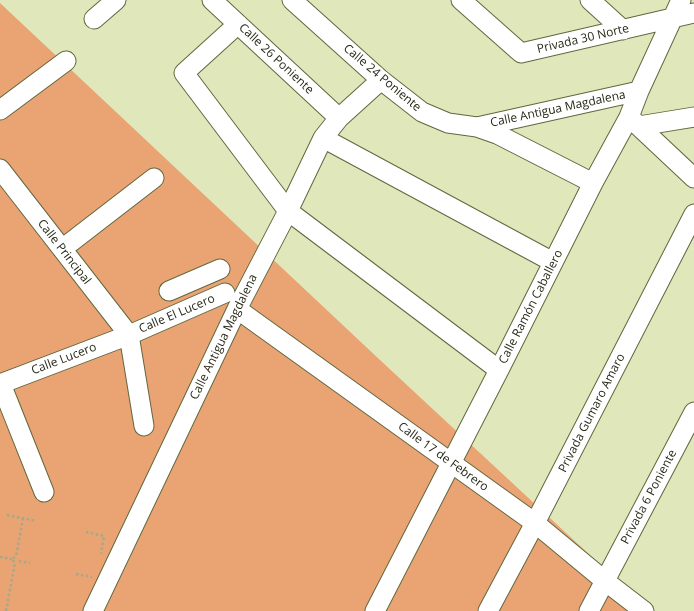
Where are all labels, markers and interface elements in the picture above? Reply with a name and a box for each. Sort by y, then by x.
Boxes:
street label: Calle 26 Poniente [236,21,316,97]
street label: Privada 30 Norte [536,21,630,57]
street label: Calle 24 Poniente [340,41,424,115]
street label: Calle Antigua Magdalena [489,88,627,130]
street label: Calle Principal [34,217,94,287]
street label: Calle Ramón Caballero [496,248,566,366]
street label: Calle Antigua Magdalena [187,272,261,402]
street label: Calle El Lucero [137,292,217,336]
street label: Calle Lucero [30,340,98,378]
street label: Privada Gumaro Amaro [556,351,628,475]
street label: Calle 17 de Febrero [395,419,491,495]
street label: Privada 6 Poniente [618,447,680,547]

